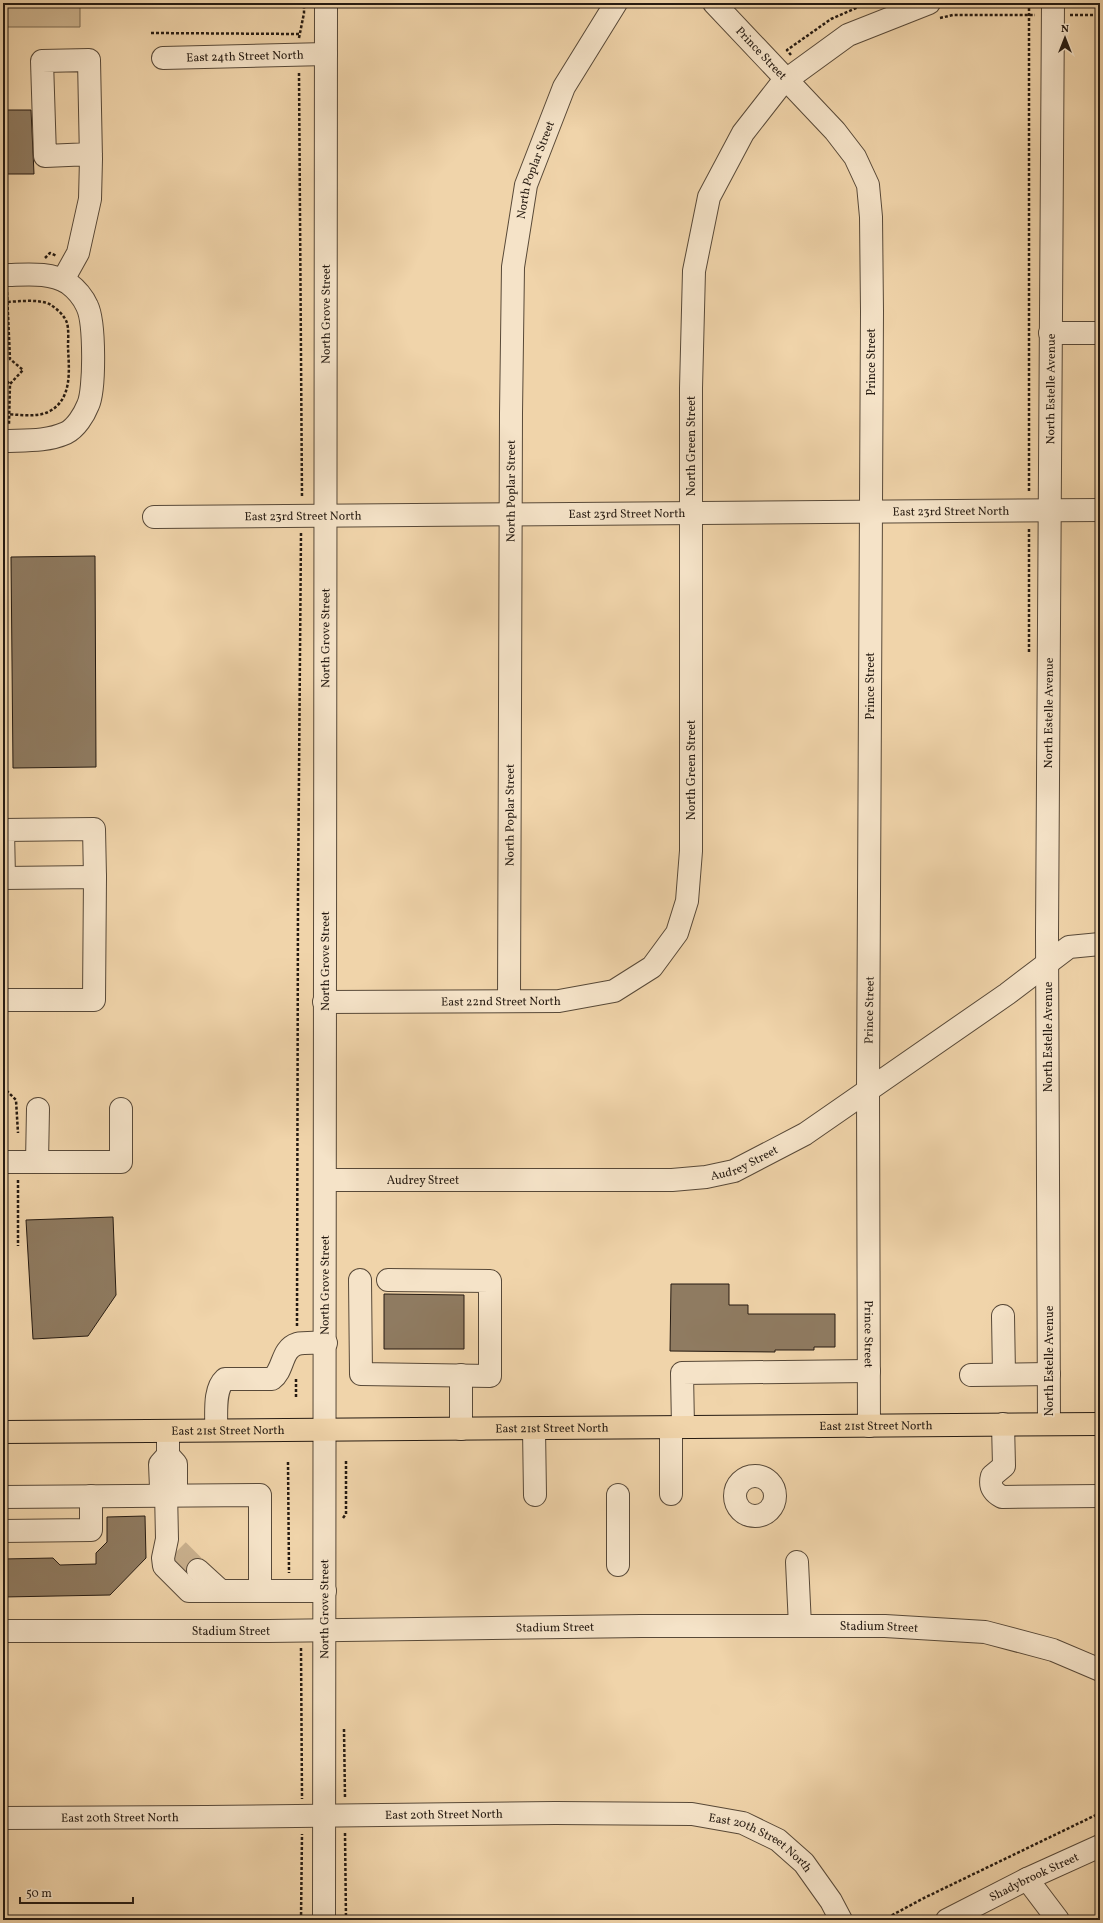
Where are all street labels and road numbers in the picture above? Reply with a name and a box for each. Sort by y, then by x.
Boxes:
street label: Prince Street [732,24,790,84]
street label: East 24th Street North [186,48,304,66]
street label: North Poplar Street [514,119,559,220]
street label: North Grove Street [319,264,335,364]
street label: Prince Street [864,328,880,396]
street label: North Estelle Avenue [1043,333,1060,445]
street label: North Green Street [684,396,700,496]
street label: North Poplar Street [504,440,520,542]
street label: East 23rd Street North [892,504,1010,521]
street label: East 23rd Street North [568,506,686,523]
street label: East 23rd Street North [244,508,362,525]
street label: North Grove Street [318,588,334,688]
street label: Prince Street [863,652,879,720]
street label: North Estelle Avenue [1041,657,1058,769]
street label: North Green Street [684,720,700,820]
street label: North Poplar Street [502,764,519,866]
street label: North Grove Street [318,911,334,1011]
street label: Prince Street [861,976,879,1044]
street label: North Estelle Avenue [1041,981,1057,1092]
street label: East 22nd Street North [441,994,561,1011]
street label: Audrey Street [709,1142,781,1185]
street label: Audrey Street [387,1173,459,1189]
street label: North Grove Street [318,1235,334,1335]
street label: Prince Street [860,1300,876,1368]
street label: North Estelle Avenue [1042,1305,1058,1416]
street label: East 21st Street North [819,1418,933,1435]
street label: East 21st Street North [495,1421,609,1437]
street label: East 21st Street North [171,1423,285,1440]
street label: North Grove Street [317,1559,333,1659]
street label: Stadium Street [840,1619,919,1637]
street label: Stadium Street [516,1620,594,1637]
street label: Stadium Street [192,1624,270,1640]
street label: East 20th Street North [385,1807,503,1824]
street label: East 20th Street North [61,1810,179,1827]
street label: East 20th Street North [707,1810,815,1876]
street label: Shadybrook Street [987,1850,1082,1906]

